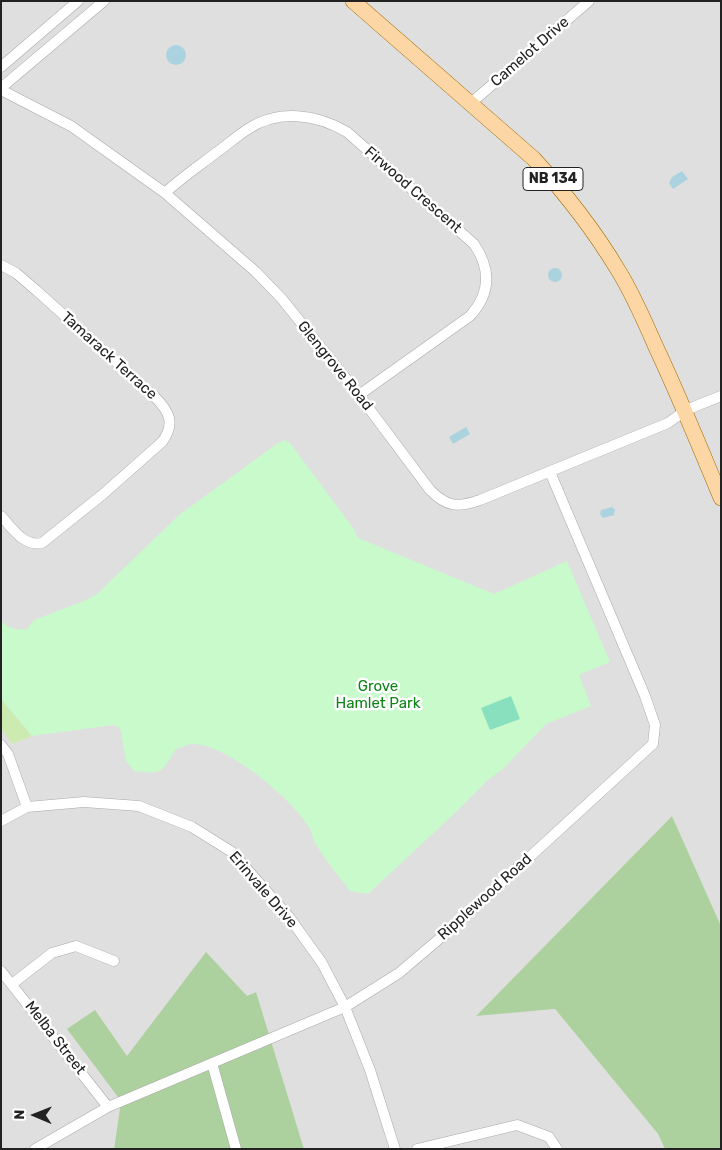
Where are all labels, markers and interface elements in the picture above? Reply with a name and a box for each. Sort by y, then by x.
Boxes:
street label: Camelot Drive [487,13,573,91]
street label: Firwood Crescent [361,143,465,237]
road number: NB 134 [523,168,583,190]
street label: Tamarack Terrace [57,308,161,404]
street label: Glengrove Road [293,318,377,414]
park label: Grove Hamlet Park [335,678,421,713]
street label: Erinvale Drive [225,848,301,932]
street label: Ripplewood Road [434,850,536,944]
street label: Melba Street [21,998,89,1078]
north arrow [10,1090,60,1140]
text: N [11,1110,28,1120]

